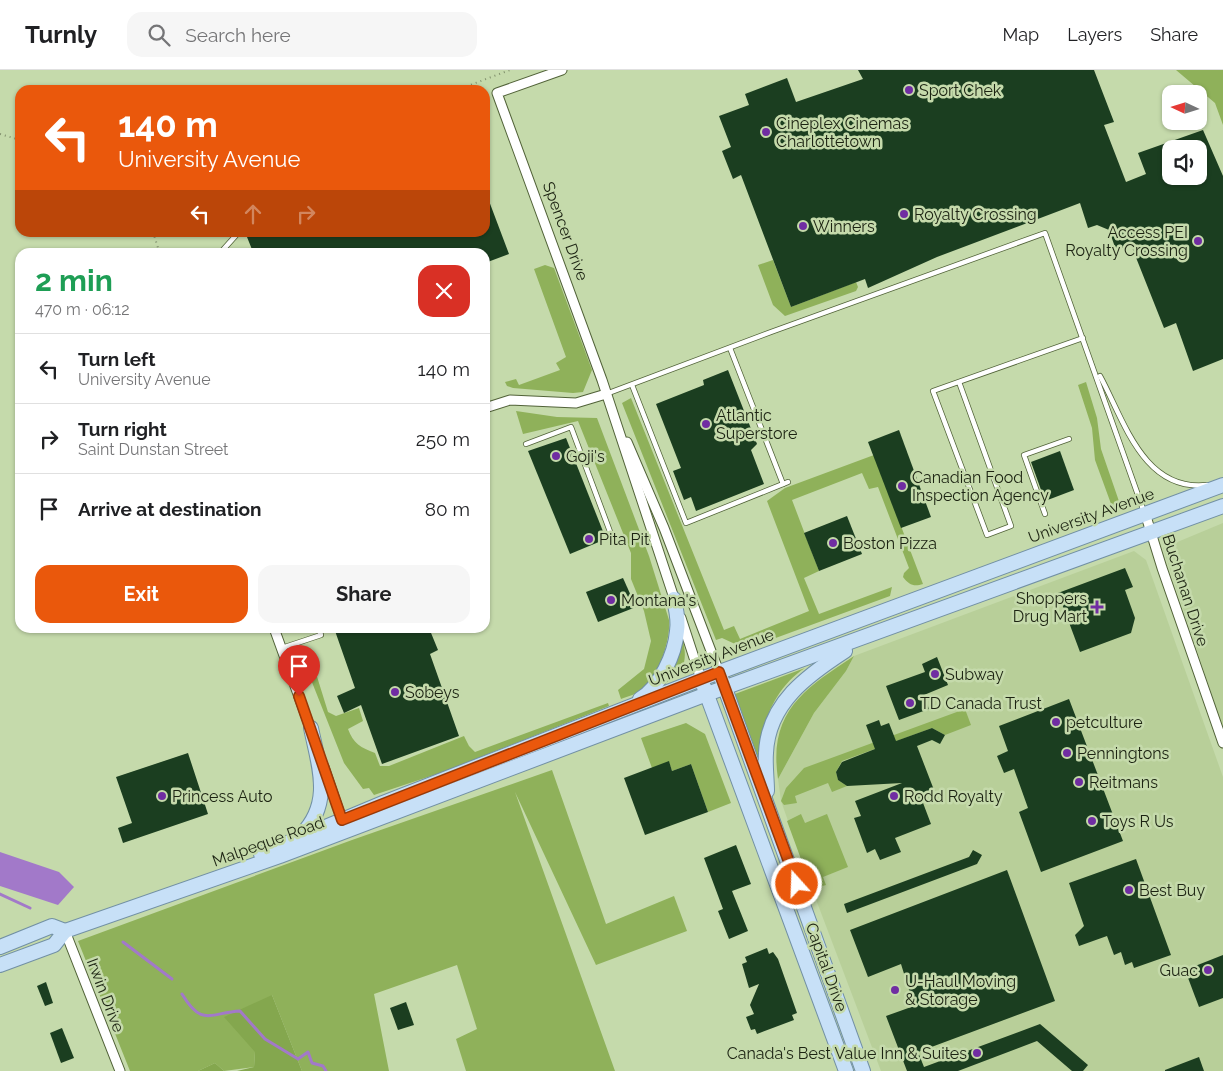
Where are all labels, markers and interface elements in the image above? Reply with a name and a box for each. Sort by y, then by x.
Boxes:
search box [127,12,477,57]
text: Turnly [25,20,97,49]
icon: search [145,21,173,49]
text: Search here [185,24,291,46]
text: Map [1003,24,1039,45]
text: Layers [1067,24,1122,45]
text: Share [1150,24,1198,45]
place label: Sport Chek [919,81,1002,100]
marker: Sport Chek [903,84,915,96]
north arrow [1162,85,1208,130]
map controls [1162,85,1207,185]
text: 140 m [118,104,218,145]
icon: left [35,105,100,170]
place label: Cineplex Cinemas Charlottetown [776,114,909,151]
marker: Cineplex Cinemas Charlottetown [760,126,772,138]
button: sound [1162,140,1207,185]
text: University Avenue [118,146,300,172]
street label: Spencer Drive [539,179,592,283]
icon: left [186,200,214,228]
icon: ahead [239,200,267,228]
icon: right [292,200,320,228]
place label: Royalty Crossing [914,205,1037,224]
marker: Royalty Crossing [898,208,910,220]
place label: Winners [813,217,875,236]
marker: Winners [797,220,809,232]
place label: Access PEI Royalty Crossing [1065,223,1188,260]
marker: Access PEI Royalty Crossing [1192,235,1204,247]
text: 2 min [35,263,113,298]
button: close [418,265,470,317]
text: 470 m · 06:12 [35,300,130,319]
text: Turn left [78,348,155,370]
icon: left [35,355,63,383]
text: 140 m [418,358,470,380]
text: University Avenue [78,370,211,389]
place label: Atlantic Superstore [716,406,797,443]
text: Turn right [78,418,167,440]
marker: Atlantic Superstore [700,418,712,430]
icon: right [35,425,63,453]
text: 250 m [416,428,470,450]
text: Saint Dunstan Street [78,440,228,459]
place label: Goji's [566,447,605,466]
marker: Goji's [550,450,562,462]
place label: Canadian Food Inspection Agency [912,468,1049,505]
marker: Canadian Food Inspection Agency [896,480,908,492]
street label: University Avenue [1026,484,1157,547]
icon: arrive [35,495,63,523]
text: Arrive at destination [78,498,262,520]
text: 80 m [425,498,470,520]
place label: Pita Pit [599,530,650,549]
street label: Buchanan Drive [1158,532,1213,649]
marker: Pita Pit [583,533,595,545]
place label: Boston Pizza [843,534,937,553]
marker: Boston Pizza [827,537,839,549]
button: Exit [35,565,248,623]
button: Share [258,565,470,623]
place label: Shoppers Drug Mart [1013,589,1088,626]
place label: Montana's [621,591,697,610]
marker: Montana's [605,594,617,606]
marker: Shoppers Drug Mart [1091,601,1103,613]
street label: University Avenue [646,625,776,690]
pin [278,645,320,696]
icon: arrive [285,652,313,680]
place label: Subway [945,665,1004,684]
marker: Subway [929,668,941,680]
place label: Sobeys [405,683,460,702]
marker: Sobeys [389,686,401,698]
place label: TD Canada Trust [920,694,1042,713]
marker: TD Canada Trust [904,697,916,709]
place label: petculture [1066,713,1143,732]
marker: petculture [1050,716,1062,728]
place label: Penningtons [1077,744,1170,763]
marker: Penningtons [1061,747,1073,759]
place label: Reitmans [1089,773,1158,792]
marker: Reitmans [1073,776,1085,788]
place label: Princess Auto [172,787,272,806]
place label: Rodd Royalty [904,787,1003,806]
marker: Princess Auto [156,790,168,802]
marker: Rodd Royalty [888,790,900,802]
street label: Malpeque Road [210,812,327,870]
place label: Toys R Us [1102,812,1174,831]
marker: Toys R Us [1086,815,1098,827]
position arrow [770,857,822,909]
place label: Best Buy [1139,881,1205,900]
marker: Best Buy [1123,884,1135,896]
street label: Capital Drive [802,920,851,1014]
street label: Irwin Drive [83,956,128,1035]
place label: Guac [1160,961,1198,980]
marker: Guac [1202,964,1214,976]
place label: U-Haul Moving & Storage [905,972,1016,1009]
marker: U-Haul Moving & Storage [889,984,901,996]
place label: Canada's Best Value Inn & Suites [727,1044,967,1063]
marker: Canada's Best Value Inn & Suites [971,1047,983,1059]

